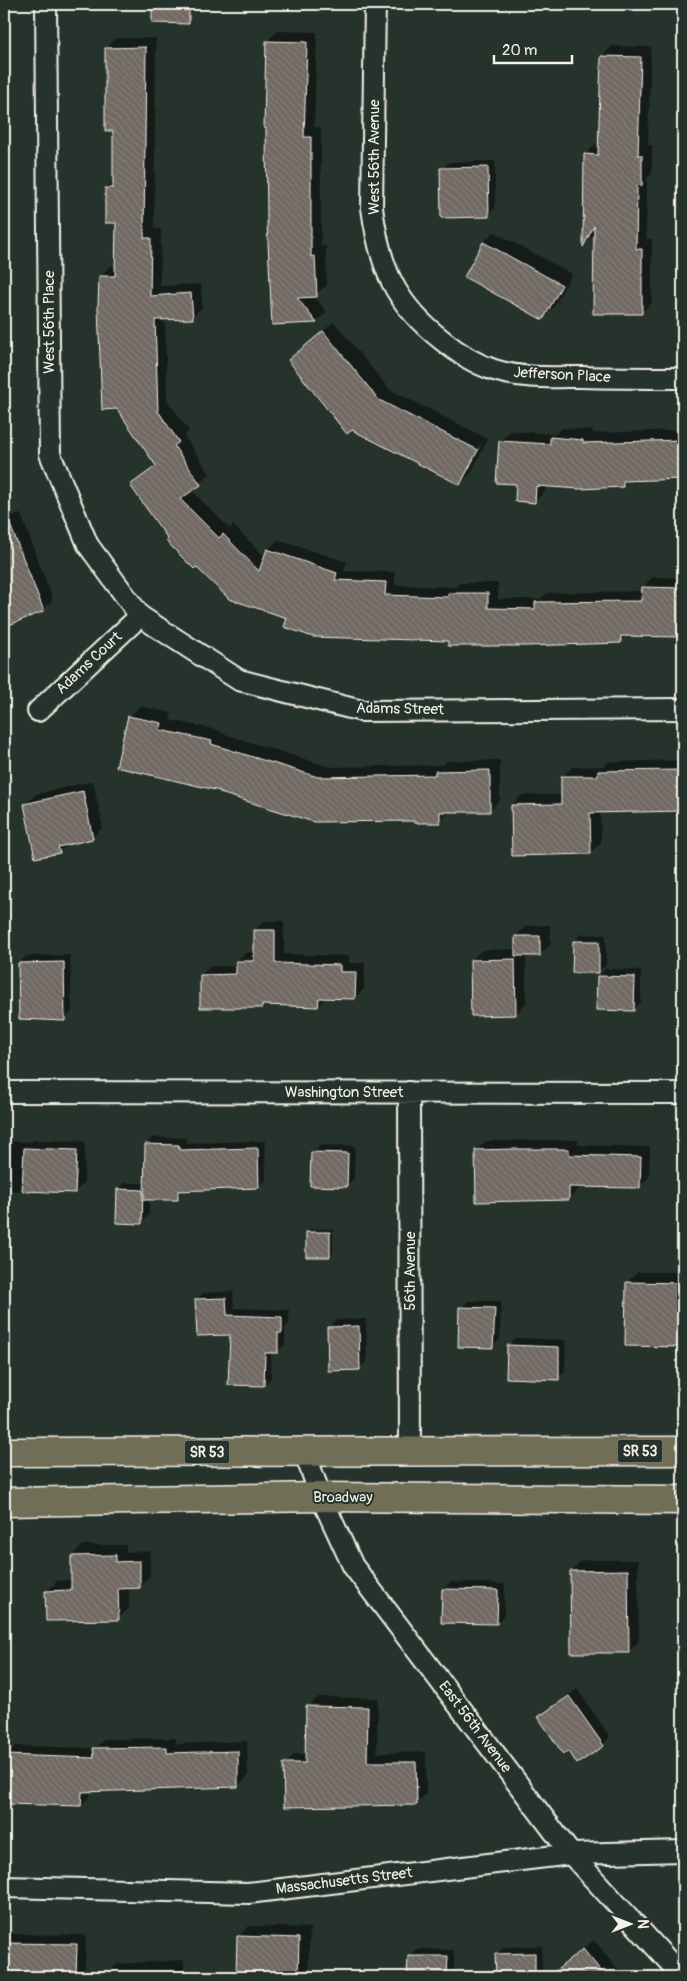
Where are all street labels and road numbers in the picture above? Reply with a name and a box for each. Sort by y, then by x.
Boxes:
street label: West 56th Avenue [365,99,384,215]
street label: West 56th Place [40,270,59,374]
street label: Jefferson Place [513,363,612,387]
street label: Adams Court [52,627,127,698]
street label: Adams Street [356,699,445,719]
street label: Washington Street [285,1083,404,1102]
street label: 56th Avenue [401,1231,420,1311]
road number: SR 53 [184,1440,230,1464]
road number: SR 53 [618,1440,662,1462]
street label: Broadway [313,1488,373,1507]
street label: East 56th Avenue [434,1677,516,1777]
street label: Massachusetts Street [275,1863,414,1899]

